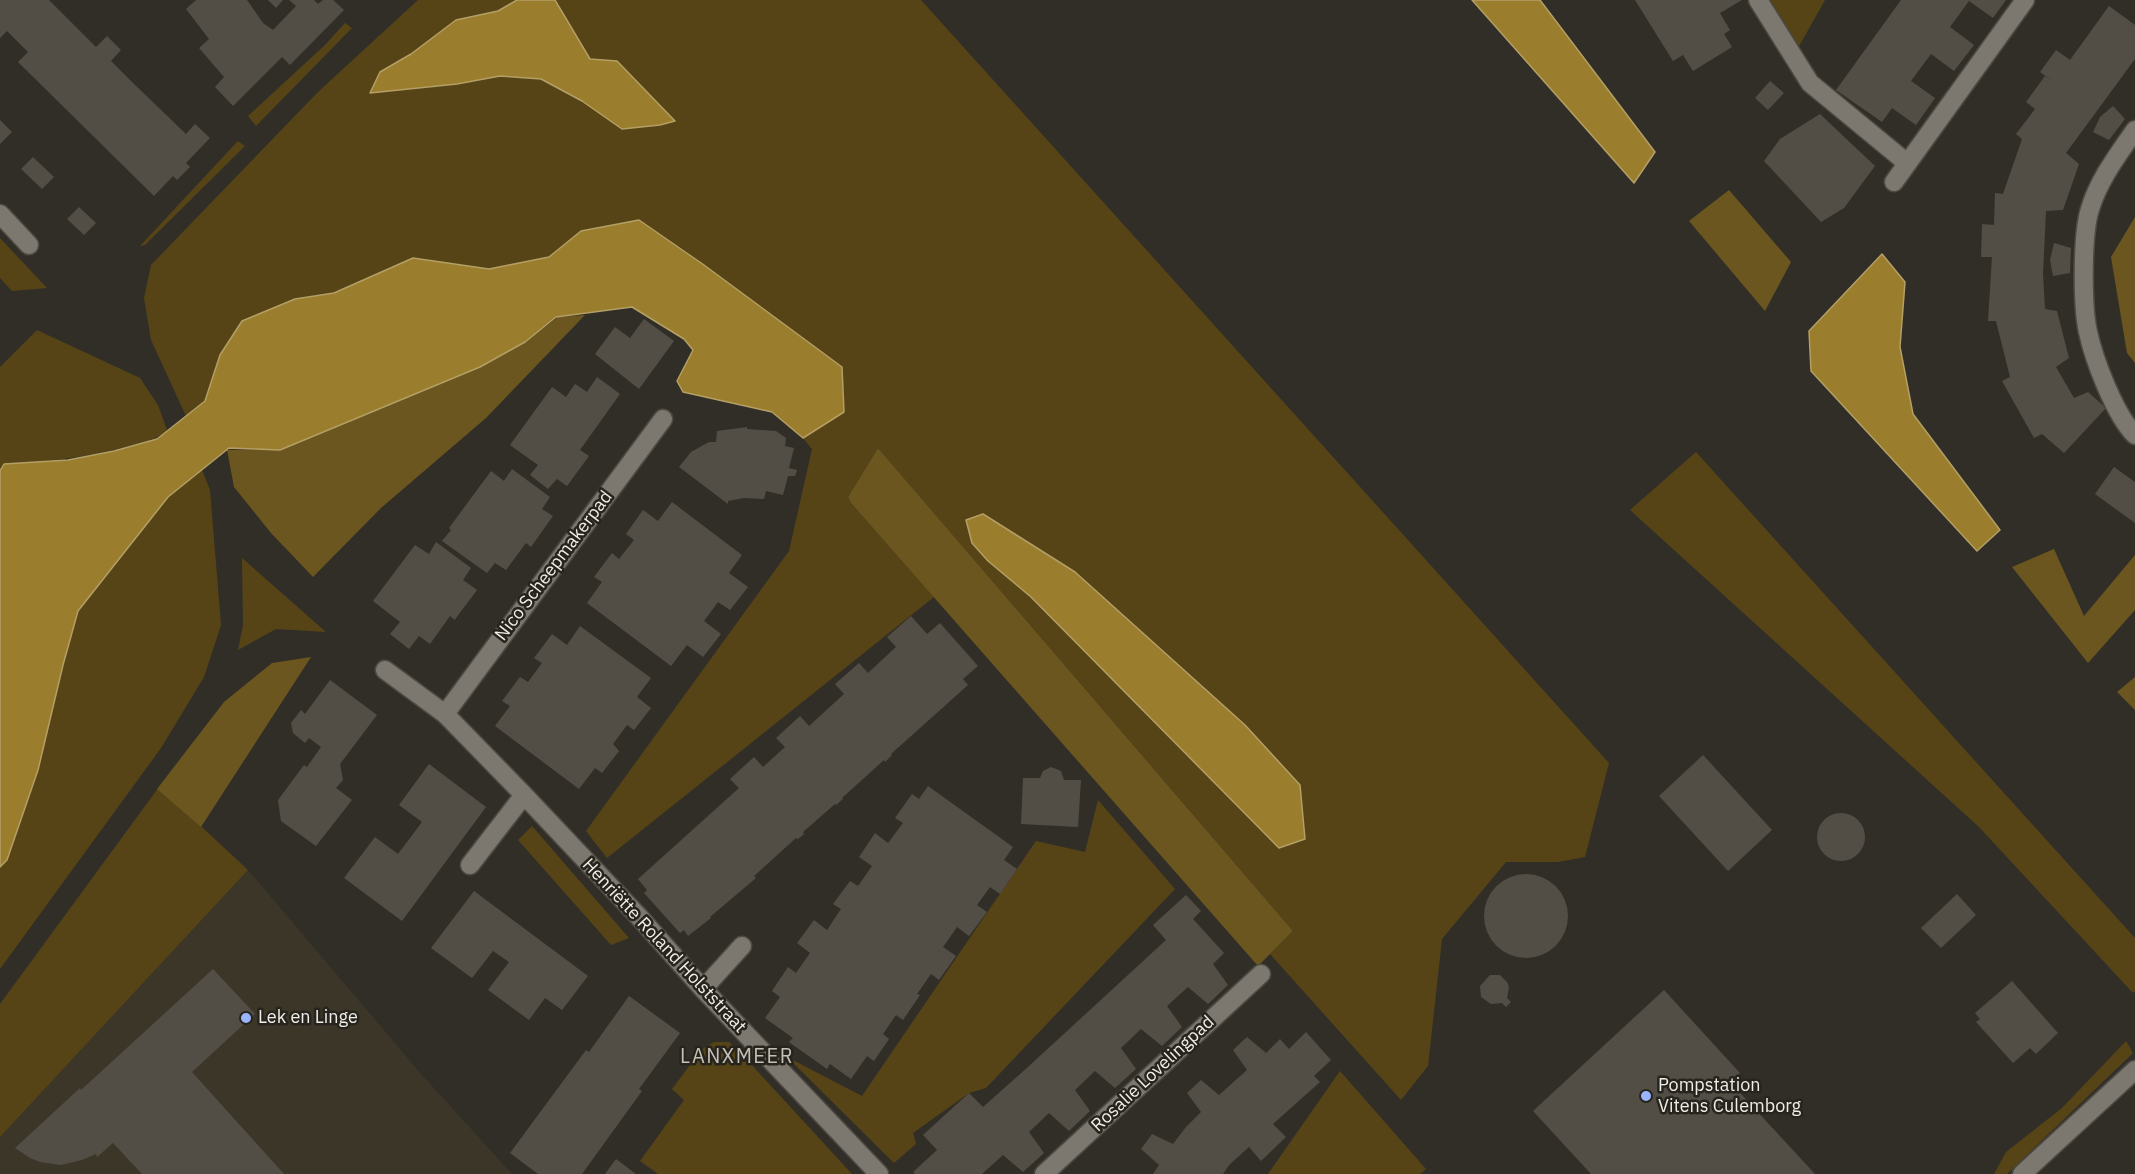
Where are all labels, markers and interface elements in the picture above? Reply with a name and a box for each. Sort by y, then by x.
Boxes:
street label: Nico Scheepmakerpad [491,487,617,645]
street label: Henriëtte Roland Holststraat [577,854,751,1038]
place label: Lek en Linge [258,1007,358,1029]
marker: Lek en Linge [239,1011,253,1025]
street label: Rosalie Lovelingpad [1087,1011,1219,1137]
district label: LANXMEER [680,1045,794,1069]
place label: Pompstation Vitens Culemborg [1658,1075,1801,1118]
marker: Pompstation Vitens Culemborg [1639,1089,1653,1103]

